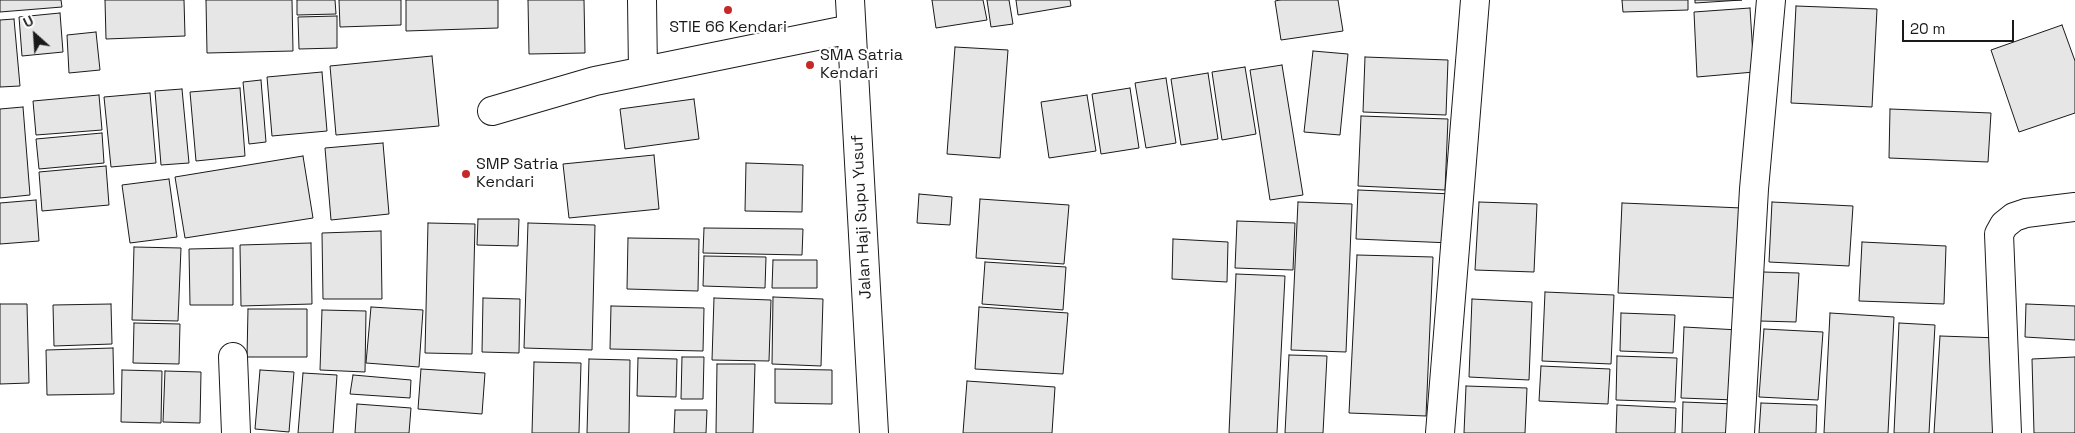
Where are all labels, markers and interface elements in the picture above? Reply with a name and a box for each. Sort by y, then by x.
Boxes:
marker: STIE 66 Kendari [722,4,734,16]
north arrow [10,10,60,60]
scale bar [1905,10,2018,42]
text: U [20,11,37,32]
place label: STIE 66 Kendari [669,18,787,38]
text: 20 m [1910,19,1945,38]
place label: SMA Satria Kendari [820,46,903,84]
marker: SMA Satria Kendari [804,59,816,71]
street label: Jalan Haji Supu Yusuf [848,134,876,300]
place label: SMP Satria Kendari [476,155,558,193]
marker: SMP Satria Kendari [460,168,472,180]

